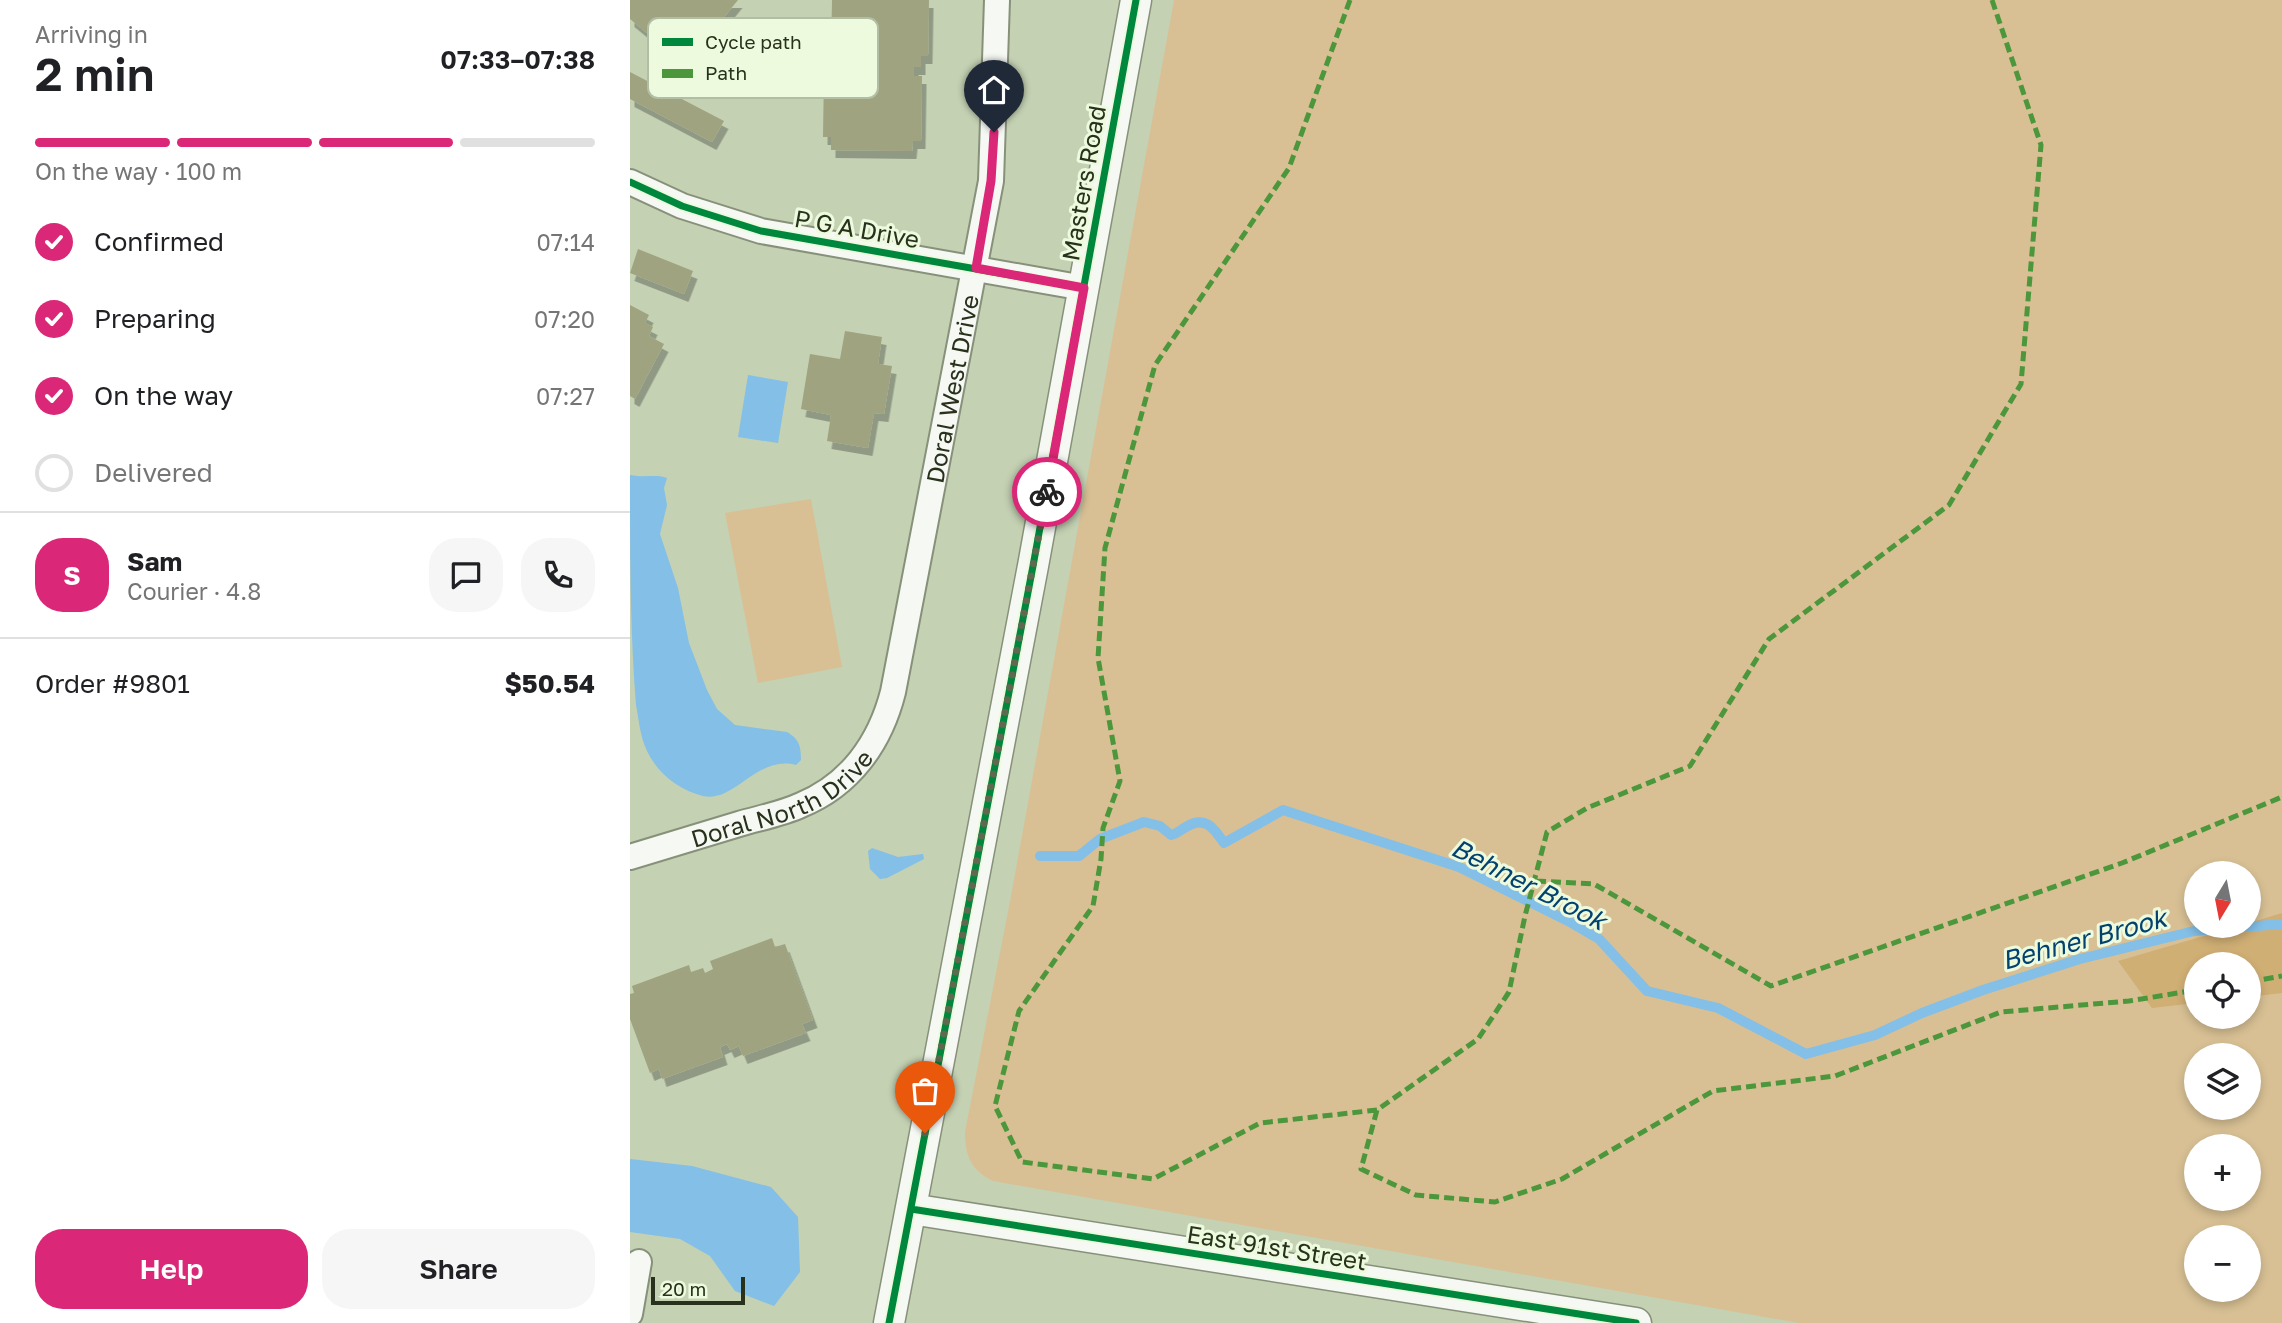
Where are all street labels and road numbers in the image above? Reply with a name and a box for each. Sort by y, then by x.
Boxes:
street label: Masters Road [1055,103,1111,263]
street label: P G A Drive [792,203,922,253]
street label: Doral West Drive [919,292,983,485]
street label: Doral North Drive [687,744,878,852]
street label: East 91st Street [1185,1218,1369,1276]

